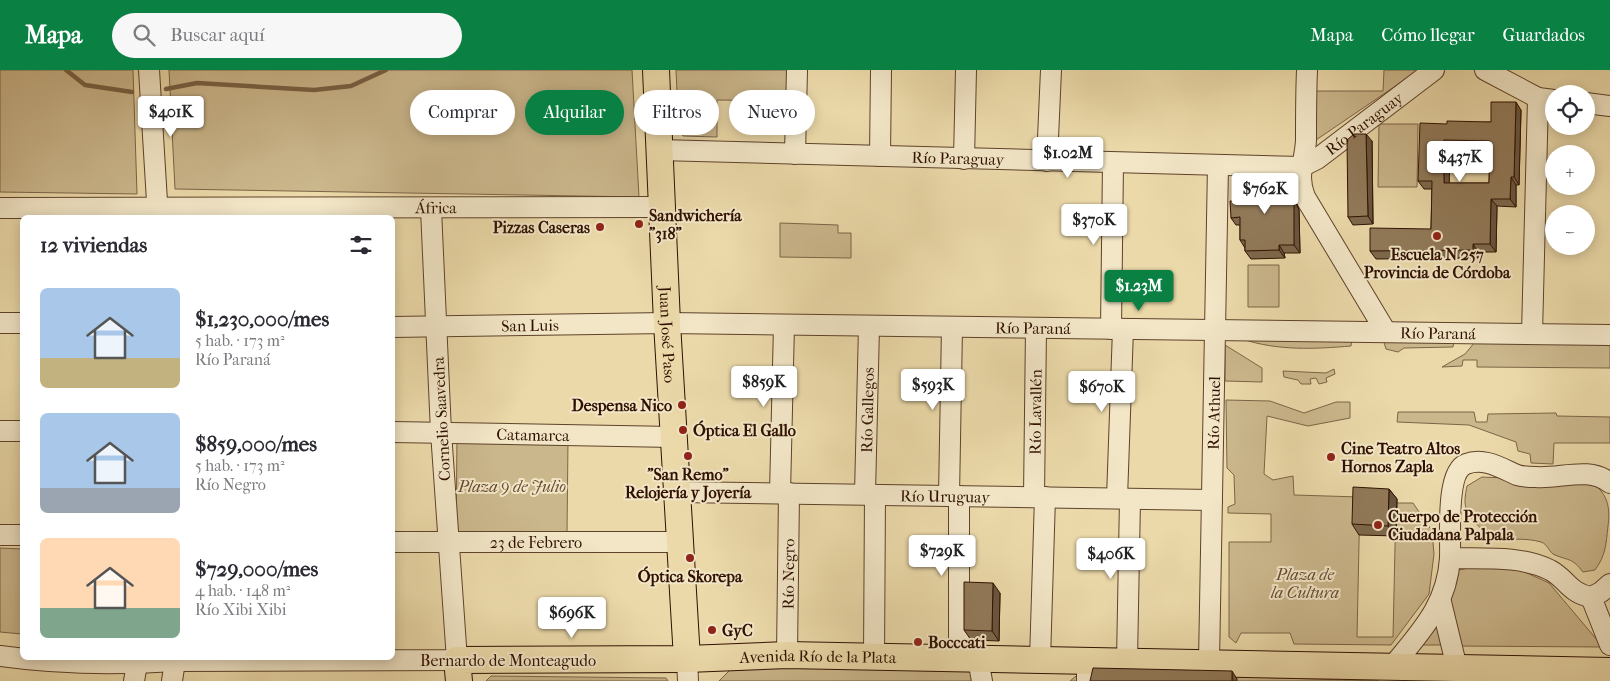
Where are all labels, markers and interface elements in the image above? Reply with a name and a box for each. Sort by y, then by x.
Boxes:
search box [112,13,462,58]
text: Mapa [25,21,82,49]
icon: search [130,21,158,49]
text: Buscar aquí [170,24,265,46]
text: Mapa [1310,25,1353,46]
text: Cómo llegar [1381,25,1475,46]
text: Guardados [1503,25,1585,46]
map controls [1545,85,1595,255]
button: locate [1545,85,1595,135]
street label: Río Paraguay [1322,88,1407,159]
chip: Comprar [410,90,515,135]
chip: Alquilar [525,90,624,135]
chip: Filtros [634,90,719,135]
chip: Nuevo [729,90,815,135]
pin: $401K [136,96,206,138]
text: $401K [149,102,193,121]
pin: $1.02M [1027,136,1109,179]
pin: $437K [1425,140,1495,183]
text: $1.02M [1043,143,1093,162]
button: + [1545,145,1595,195]
text: $437K [1438,147,1482,166]
street label: Río Paraguay [911,148,1005,169]
pin: $762K [1230,172,1300,215]
text: $762K [1242,179,1288,198]
street label: África [414,197,457,217]
pin: $370K [1059,204,1129,246]
button: − [1545,205,1595,255]
place label: Sandwichería "318" [649,206,742,244]
text: $370K [1072,210,1116,229]
place label: Pizzas Caseras [493,218,590,237]
marker: Sandwichería "318" [633,218,645,230]
marker: Pizzas Caseras [594,221,606,233]
marker: Escuela N 257 Provincia de Córdoba [1431,230,1443,242]
icon: filters [347,231,375,259]
text: 12 viviendas [40,233,147,257]
place label: Escuela N 257 Provincia de Córdoba [1364,245,1511,282]
pin: $1.23M [1098,270,1180,312]
text: $1.23M [1115,276,1163,295]
street label: Juan José Paso [655,284,680,384]
text: $1,230,000/mes [195,307,329,331]
icon: home [80,308,140,368]
street label: San Luis [501,316,559,335]
street label: Río Paraná [995,318,1071,338]
street label: Río Paraná [1400,323,1476,343]
text: 5 hab. · 173 m² [195,331,285,350]
text: Río Paraná [195,350,271,369]
street label: Cornelio Saavedra [429,356,454,482]
pin: $859K [729,366,799,408]
street label: Río Gallegos [857,367,878,453]
pin: $593K [898,368,968,411]
street label: Río Lavallén [1025,368,1046,455]
pin: $670K [1067,370,1137,413]
text: $859K [742,372,786,391]
text: $593K [912,375,954,394]
street label: Río Athuel [1204,375,1224,450]
text: $670K [1079,377,1125,396]
place label: Despensa Nico [572,396,672,416]
marker: Despensa Nico [676,399,688,411]
place label: Óptica El Gallo [693,420,796,441]
marker: Óptica El Gallo [677,424,689,436]
street label: Catamarca [496,425,570,445]
text: $859,000/mes [195,432,317,456]
icon: home [80,433,140,493]
place label: Cine Teatro Altos Hornos Zapla [1341,439,1460,477]
marker: "San Remo" Relojería y Joyería [682,450,694,462]
marker: Cine Teatro Altos Hornos Zapla [1325,451,1337,463]
text: 5 hab. · 173 m² [195,456,285,475]
place label: "San Remo" Relojería y Joyería [625,465,752,503]
text: Río Negro [195,475,266,494]
park label: Plaza 9 de Julio [457,477,566,496]
street label: Río Uruguay [900,486,990,507]
place label: Cuerpo de Protección Ciudadana Palpala [1388,507,1538,545]
marker: Cuerpo de Protección Ciudadana Palpala [1372,519,1384,531]
street label: 23 de Febrero [490,533,582,552]
pin: $729K [907,534,977,577]
street label: Río Negro [779,538,798,610]
pin: $406K [1076,538,1146,580]
text: $729K [920,541,964,560]
text: $406K [1087,544,1135,563]
marker: Óptica Skorepa [684,552,696,564]
text: $729,000/mes [195,557,318,581]
icon: home [80,558,140,618]
park label: Plaza de la Cultura [1270,565,1339,602]
place label: Óptica Skorepa [638,566,743,587]
text: 4 hab. · 148 m² [195,581,290,600]
pin: $696K [537,596,607,639]
text: Río Xibi Xibi [195,600,286,619]
text: $696K [549,603,595,622]
place label: GyC [722,621,753,641]
marker: GyC [706,624,718,636]
place label: Bocccati [928,633,986,652]
marker: Bocccati [912,636,924,648]
street label: Avenida Río de la Plata [738,646,897,667]
street label: Bernardo de Monteagudo [420,651,596,670]

